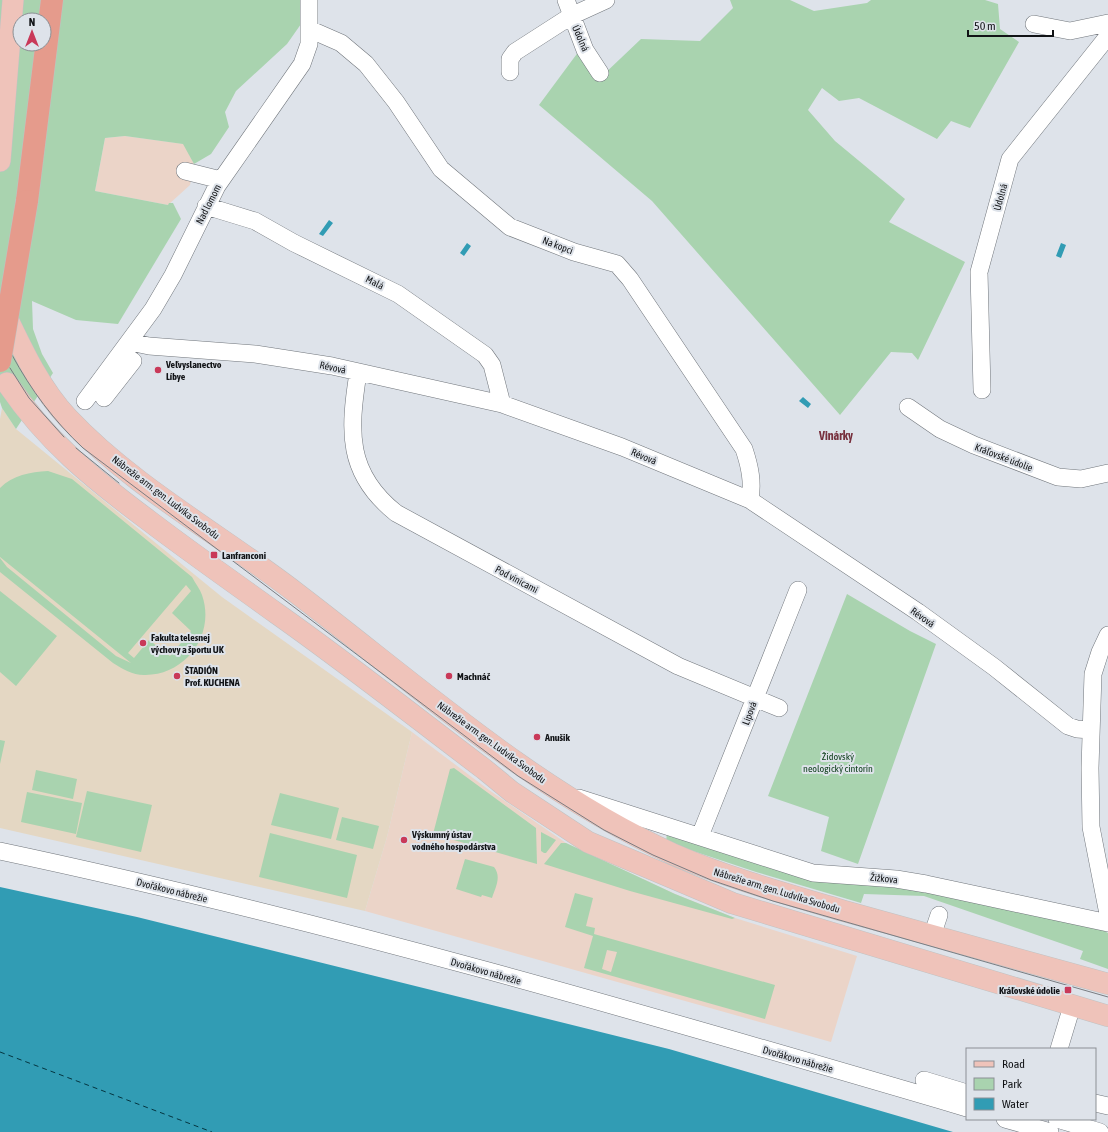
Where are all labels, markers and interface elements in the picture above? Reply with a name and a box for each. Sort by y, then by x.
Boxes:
north arrow [12,12,52,52]
scale bar [968,12,1053,38]
text: N [29,16,35,28]
text: 50 m [974,19,996,33]
street label: Údolná [570,23,591,53]
street label: Údolná [992,182,1009,212]
street label: Nad lomom [194,183,223,226]
street label: Na kopci [541,235,575,256]
street label: Malá [364,273,386,292]
place label: Veľvyslanectvo Líbye [165,359,222,382]
street label: Révová [319,359,347,376]
marker: Veľvyslanectvo Líbye [153,365,163,375]
district label: Vinárky [818,429,853,443]
street label: Kráľovské údolie [973,441,1035,474]
street label: Révová [629,446,659,467]
street label: Nábrežie arm. gen. Ludvíka Svobodu [110,453,222,541]
marker: Lanfranconi [209,550,219,560]
place label: Lanfranconi [222,550,266,561]
street label: Pod vinicami [493,564,540,595]
street label: Révová [909,605,937,630]
place label: Fakulta telesnej výchovy a športu UK [151,632,224,655]
marker: Fakulta telesnej výchovy a športu UK [138,638,148,648]
place label: ŠTADIÓN Prof. KUCHENA [185,665,240,688]
marker: ŠTADIÓN Prof. KUCHENA [172,671,182,681]
marker: Machnáč [444,671,454,681]
place label: Machnáč [457,671,490,682]
street label: Nábrežie arm. gen. Ludvíka Svobodu [435,699,548,786]
street label: Lipová [740,700,759,726]
marker: Anušik [532,732,542,742]
place label: Anušik [544,732,570,743]
park label: Židovský neologický cintorín [803,751,873,774]
place label: Výskumný ústav vodného hospodárstva [411,829,496,852]
marker: Výskumný ústav vodného hospodárstva [399,835,409,845]
street label: Nábrežie arm. gen. Ludvíka Svobodu [712,866,841,915]
street label: Žižkova [870,872,899,885]
street label: Dvořákovo nábrežie [135,876,209,905]
street label: Dvořákovo nábrežie [449,956,523,987]
place label: Kráľovské údolie [999,985,1060,996]
marker: Kráľovské údolie [1063,985,1073,995]
street label: Dvořákovo nábrežie [761,1044,835,1075]
legend [966,1048,1096,1120]
text: Road [1002,1057,1025,1071]
text: Park [1002,1077,1023,1091]
text: Water [1002,1097,1029,1111]

